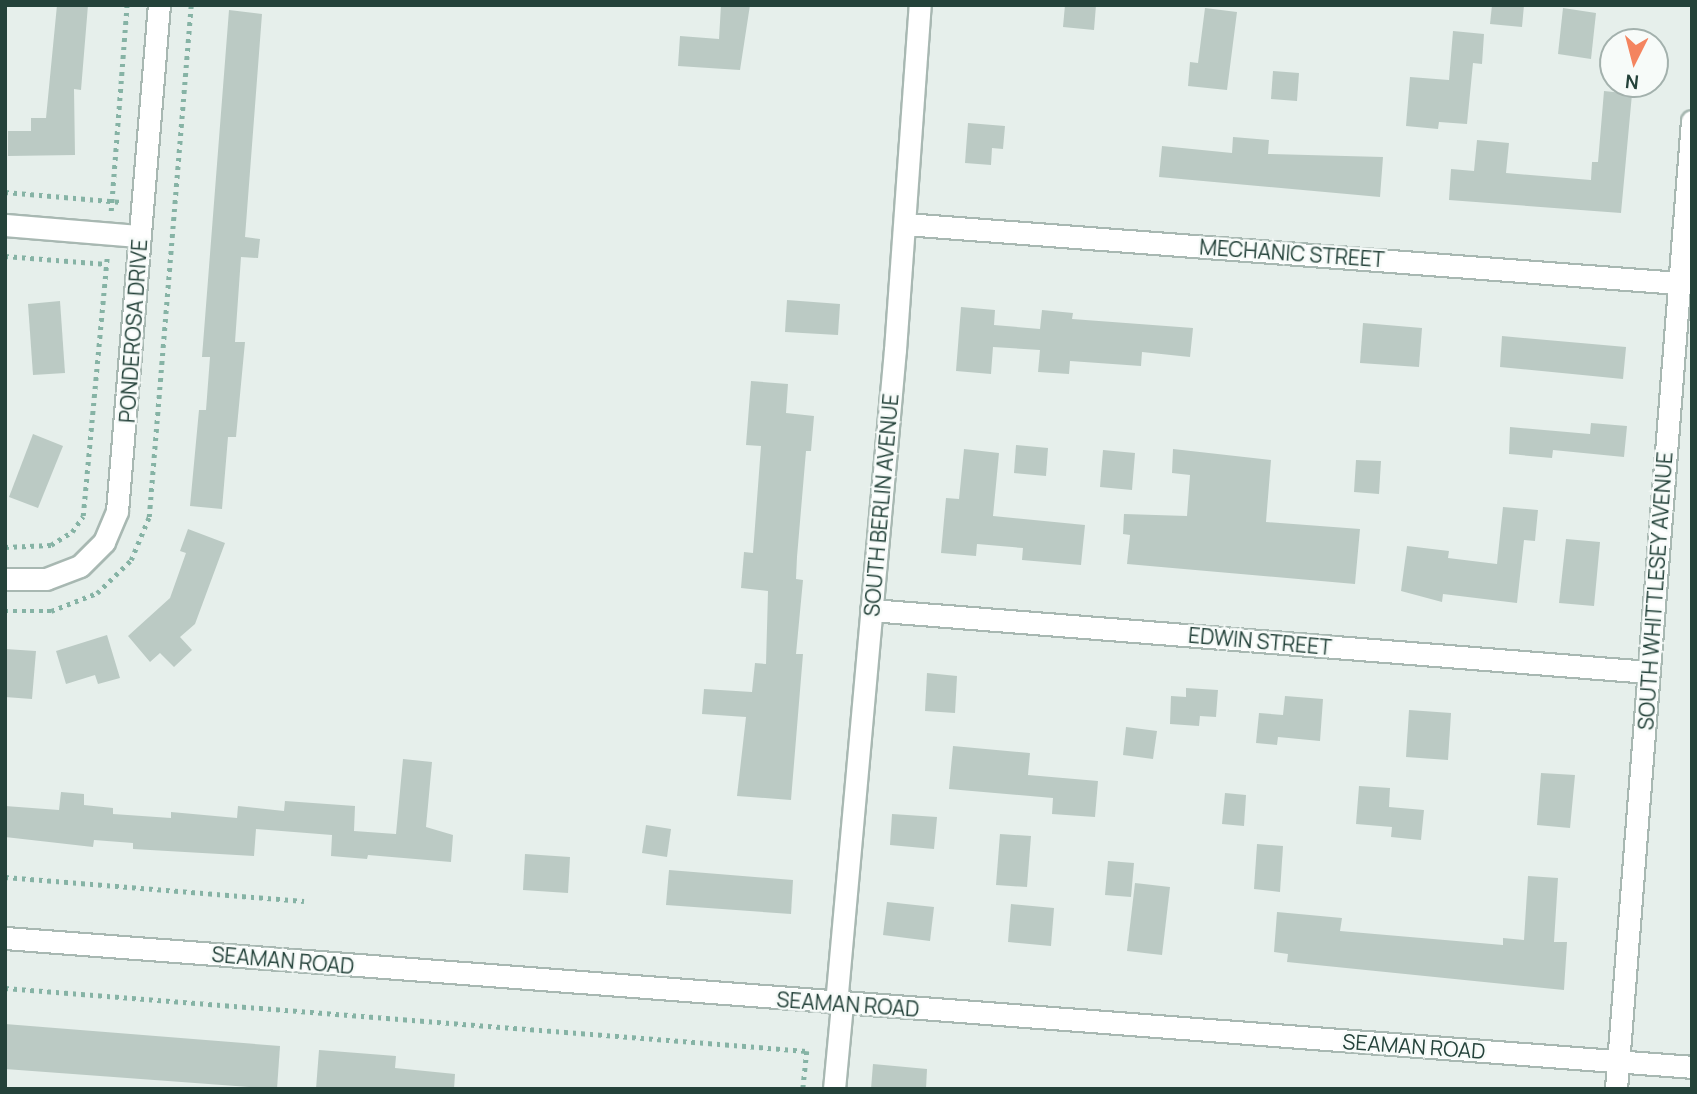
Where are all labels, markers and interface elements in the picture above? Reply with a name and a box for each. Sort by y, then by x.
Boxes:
north arrow [1599,28,1669,98]
text: N [1624,68,1640,96]
street label: MECHANIC STREET [1199,234,1385,272]
street label: PONDEROSA DRIVE [114,238,152,424]
street label: SOUTH BERLIN AVENUE [859,392,903,618]
street label: SOUTH WHITTLESEY AVENUE [1633,451,1677,731]
street label: EDWIN STREET [1187,622,1333,660]
street label: SEAMAN ROAD [211,941,355,979]
street label: SEAMAN ROAD [776,986,920,1022]
street label: SEAMAN ROAD [1342,1028,1486,1064]

